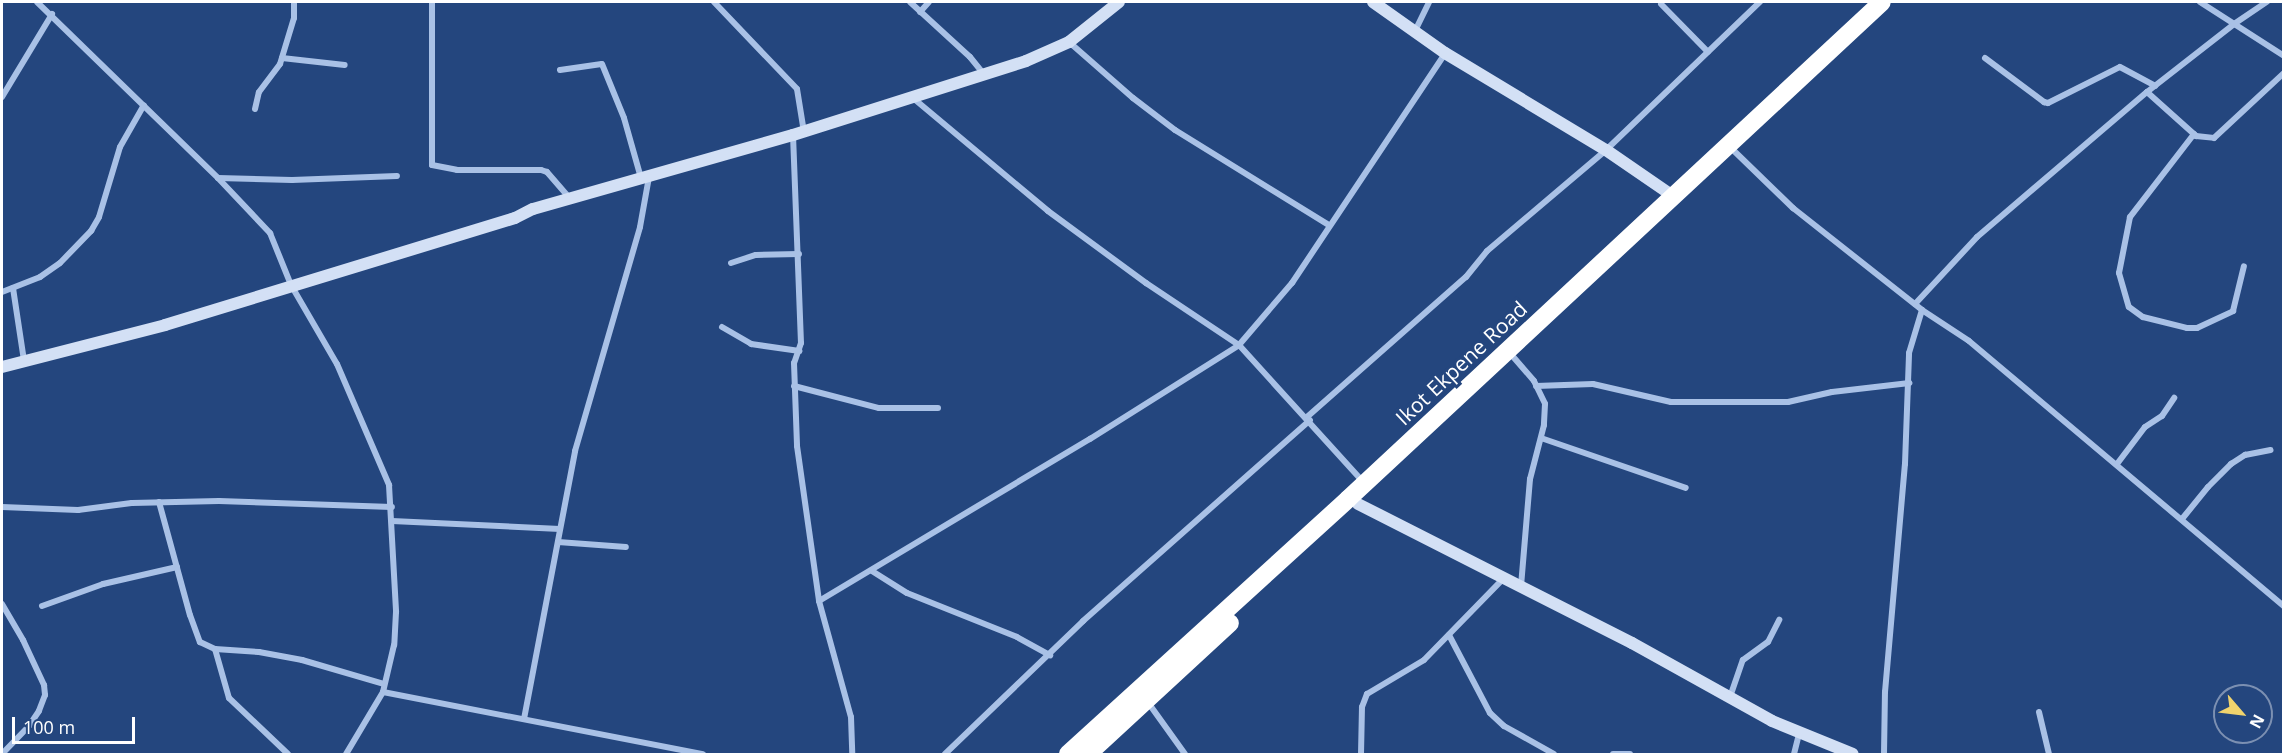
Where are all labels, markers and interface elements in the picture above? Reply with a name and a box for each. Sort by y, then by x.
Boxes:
street label: Ikot Ekpene Road [1390,296,1532,430]
north arrow [2213,684,2273,744]
scale bar [15,705,138,743]
text: N [2244,711,2270,732]
text: 100 m [23,715,75,739]

